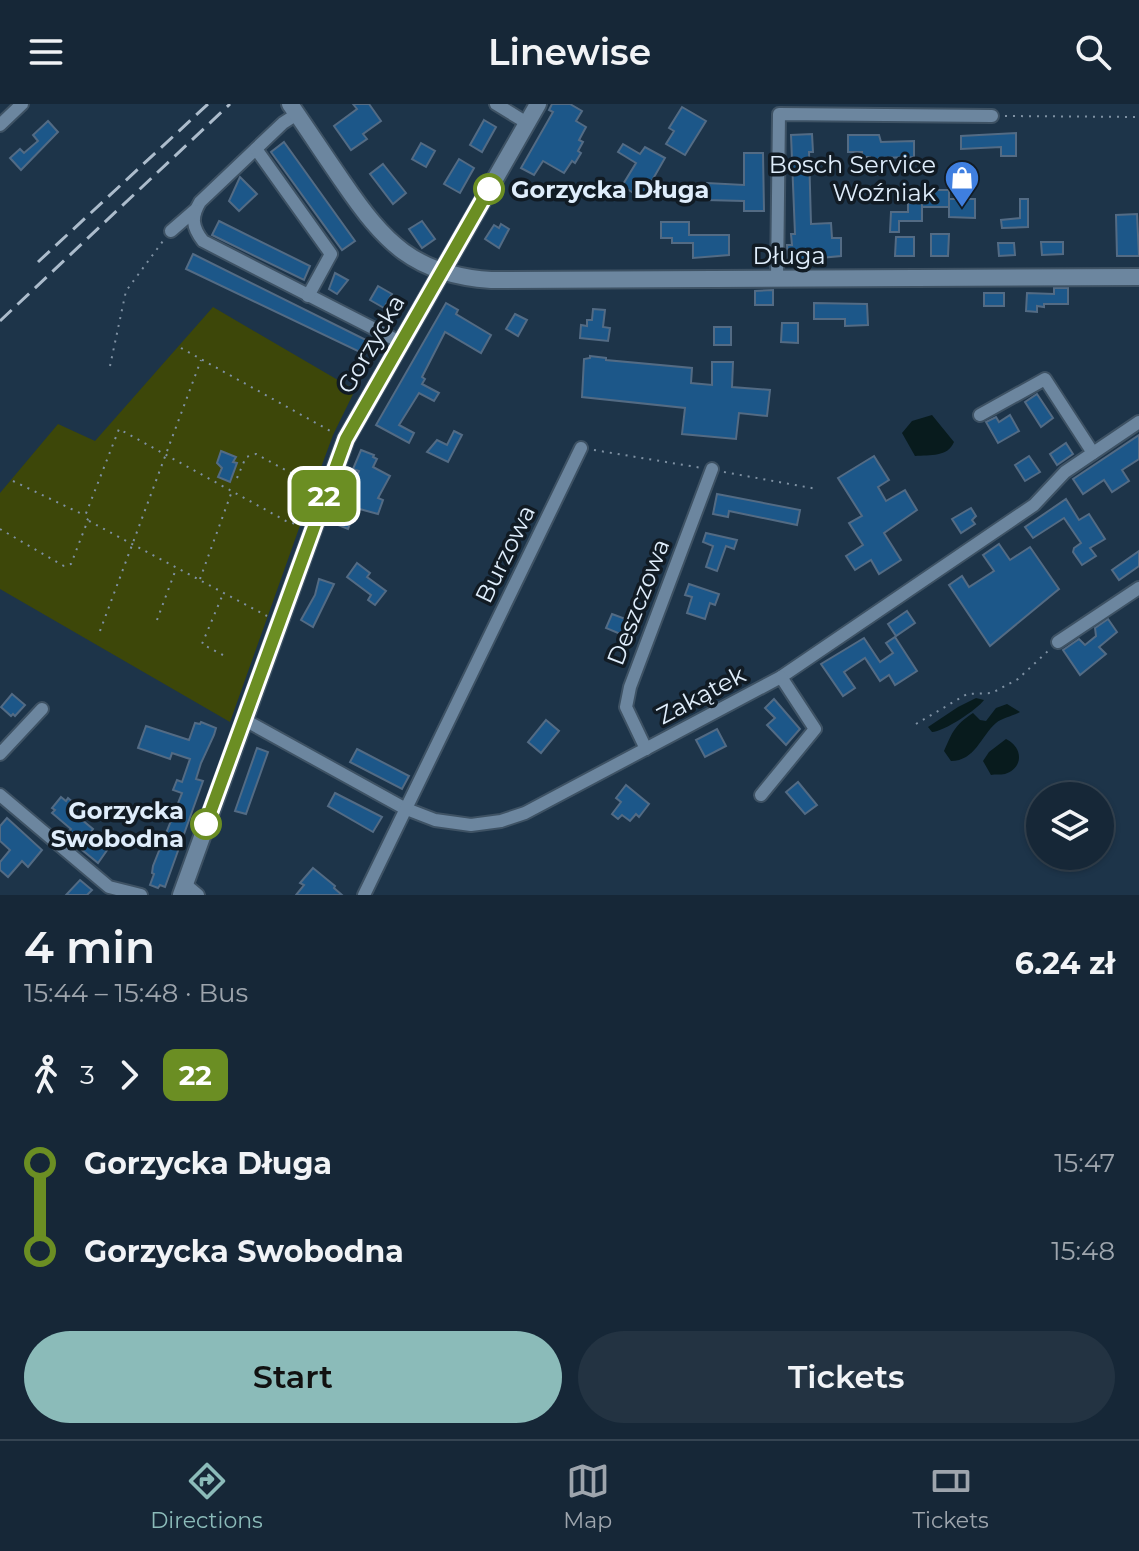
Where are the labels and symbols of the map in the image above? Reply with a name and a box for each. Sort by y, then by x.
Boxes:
place label: Bosch Service Woźniak [769,150,937,207]
shop icon: Bosch Service Woźniak [943,159,981,209]
marker: Gorzycka Długa [474,174,504,204]
place label: Gorzycka Długa [511,175,709,204]
street label: Długa [752,241,826,270]
street label: Gorzycka [331,289,411,399]
line badge: 22 [288,470,360,522]
street label: Burzowa [469,500,541,608]
street label: Deszczowa [601,535,675,669]
street label: Zakątek [652,659,751,730]
place label: Gorzycka Swobodna [51,796,184,853]
marker: Gorzycka Swobodna [191,809,221,839]

